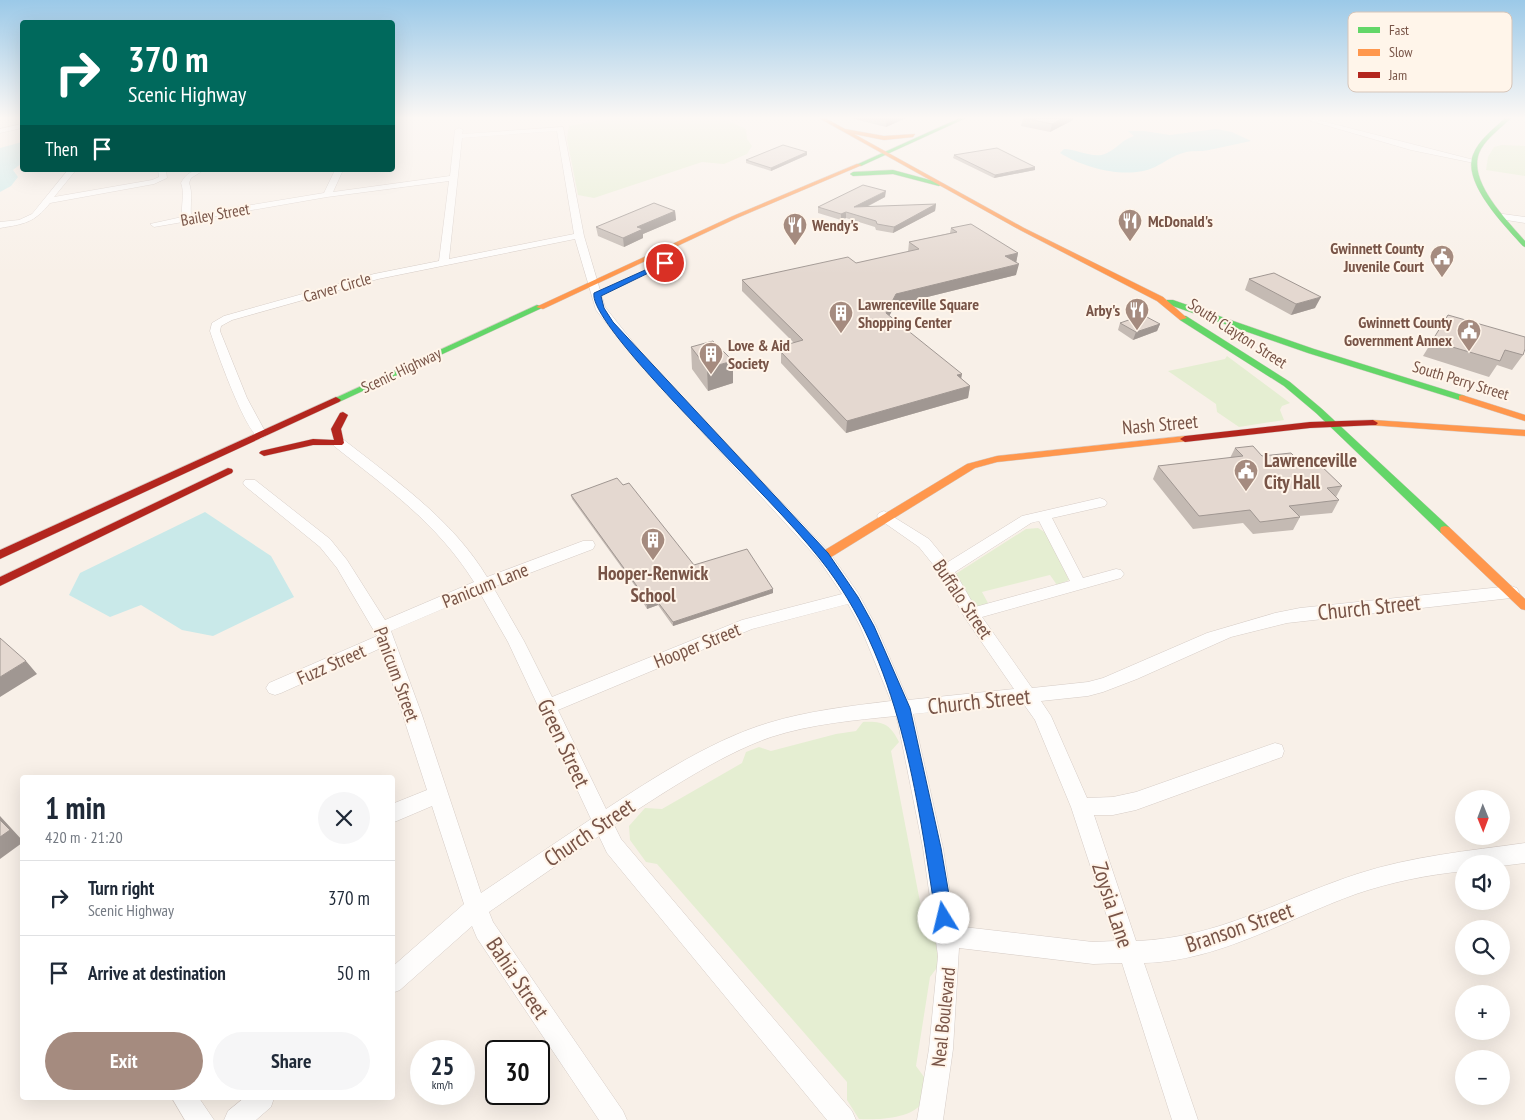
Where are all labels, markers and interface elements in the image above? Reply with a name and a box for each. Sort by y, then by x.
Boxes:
legend [1348,12,1512,92]
text: Fast [1389,21,1409,39]
text: 370 m [128,36,209,82]
icon: right [45,40,110,105]
text: Slow [1389,43,1413,61]
text: Jam [1388,66,1407,84]
text: Scenic Highway [128,80,246,108]
icon: arrive [88,135,116,163]
text: Then [45,137,78,161]
street label: Bailey Street [179,198,252,230]
restaurant icon: McDonald's [1117,208,1143,242]
place label: McDonald's [1148,211,1213,231]
restaurant icon: Wendy's [782,212,808,246]
place label: Wendy's [811,215,859,235]
place label: Gwinnett County Juvenile Court [1330,238,1425,276]
pin [644,242,686,284]
public building icon: Gwinnett County Juvenile Court [1429,244,1455,278]
icon: arrive [651,249,679,277]
street label: Carver Circle [301,268,373,306]
place label: Lawrenceville Square Shopping Center [858,294,979,332]
street label: South Clayton Street [1185,294,1292,373]
restaurant icon: Arby's [1124,297,1150,331]
building icon: Lawrenceville Square Shopping Center [828,300,854,334]
place label: Arby's [1085,300,1120,320]
place label: Gwinnett County Government Annex [1344,312,1453,350]
public building icon: Gwinnett County Government Annex [1456,318,1482,352]
place label: Love & Aid Society [728,335,790,373]
building icon: Love & Aid Society [698,341,724,375]
street label: Scenic Highway [358,343,444,397]
street label: South Perry Street [1410,356,1512,404]
street label: Nash Street [1121,409,1200,439]
place label: Lawrenceville City Hall [1264,448,1357,494]
public building icon: Lawrenceville City Hall [1233,458,1259,492]
building icon: Hooper-Renwick School [640,527,666,561]
street label: Buffalo Street [928,555,999,644]
street label: Panicum Lane [438,557,532,613]
place label: Hooper-Renwick School [598,561,708,607]
street label: Church Street [1316,588,1422,626]
street label: Hooper Street [650,616,745,673]
street label: Panicum Street [369,623,425,725]
street label: Fuzz Street [293,638,370,690]
street label: Church Street [926,682,1032,720]
street label: Green Street [531,694,597,792]
text: 1 min [45,788,106,827]
north arrow [1455,790,1510,845]
map controls [1455,790,1510,1105]
button: close [318,792,370,844]
street label: Church Street [538,792,640,872]
text: 420 m · 21:20 [45,827,123,847]
button: sound [1455,855,1510,910]
street label: Zoysia Lane [1086,859,1140,951]
text: Turn right [88,876,154,900]
icon: right [45,884,73,912]
text: 370 m [328,886,370,910]
position arrow [917,891,969,943]
street label: Branson Street [1182,896,1296,958]
text: Scenic Highway [88,900,174,920]
button: search [1455,920,1510,975]
street label: Bahia Street [480,932,556,1024]
icon: arrive [45,959,73,987]
text: Arrive at destination [88,961,226,985]
text: 50 m [337,961,370,985]
street label: Neal Boulevard [926,966,960,1068]
button: + [1455,985,1510,1040]
button: Exit [45,1032,203,1090]
button: Share [213,1032,370,1090]
speed limit sign: 30 [485,1040,550,1105]
text: 25 [431,1050,454,1082]
button: − [1455,1050,1510,1105]
text: km/h [432,1077,453,1092]

